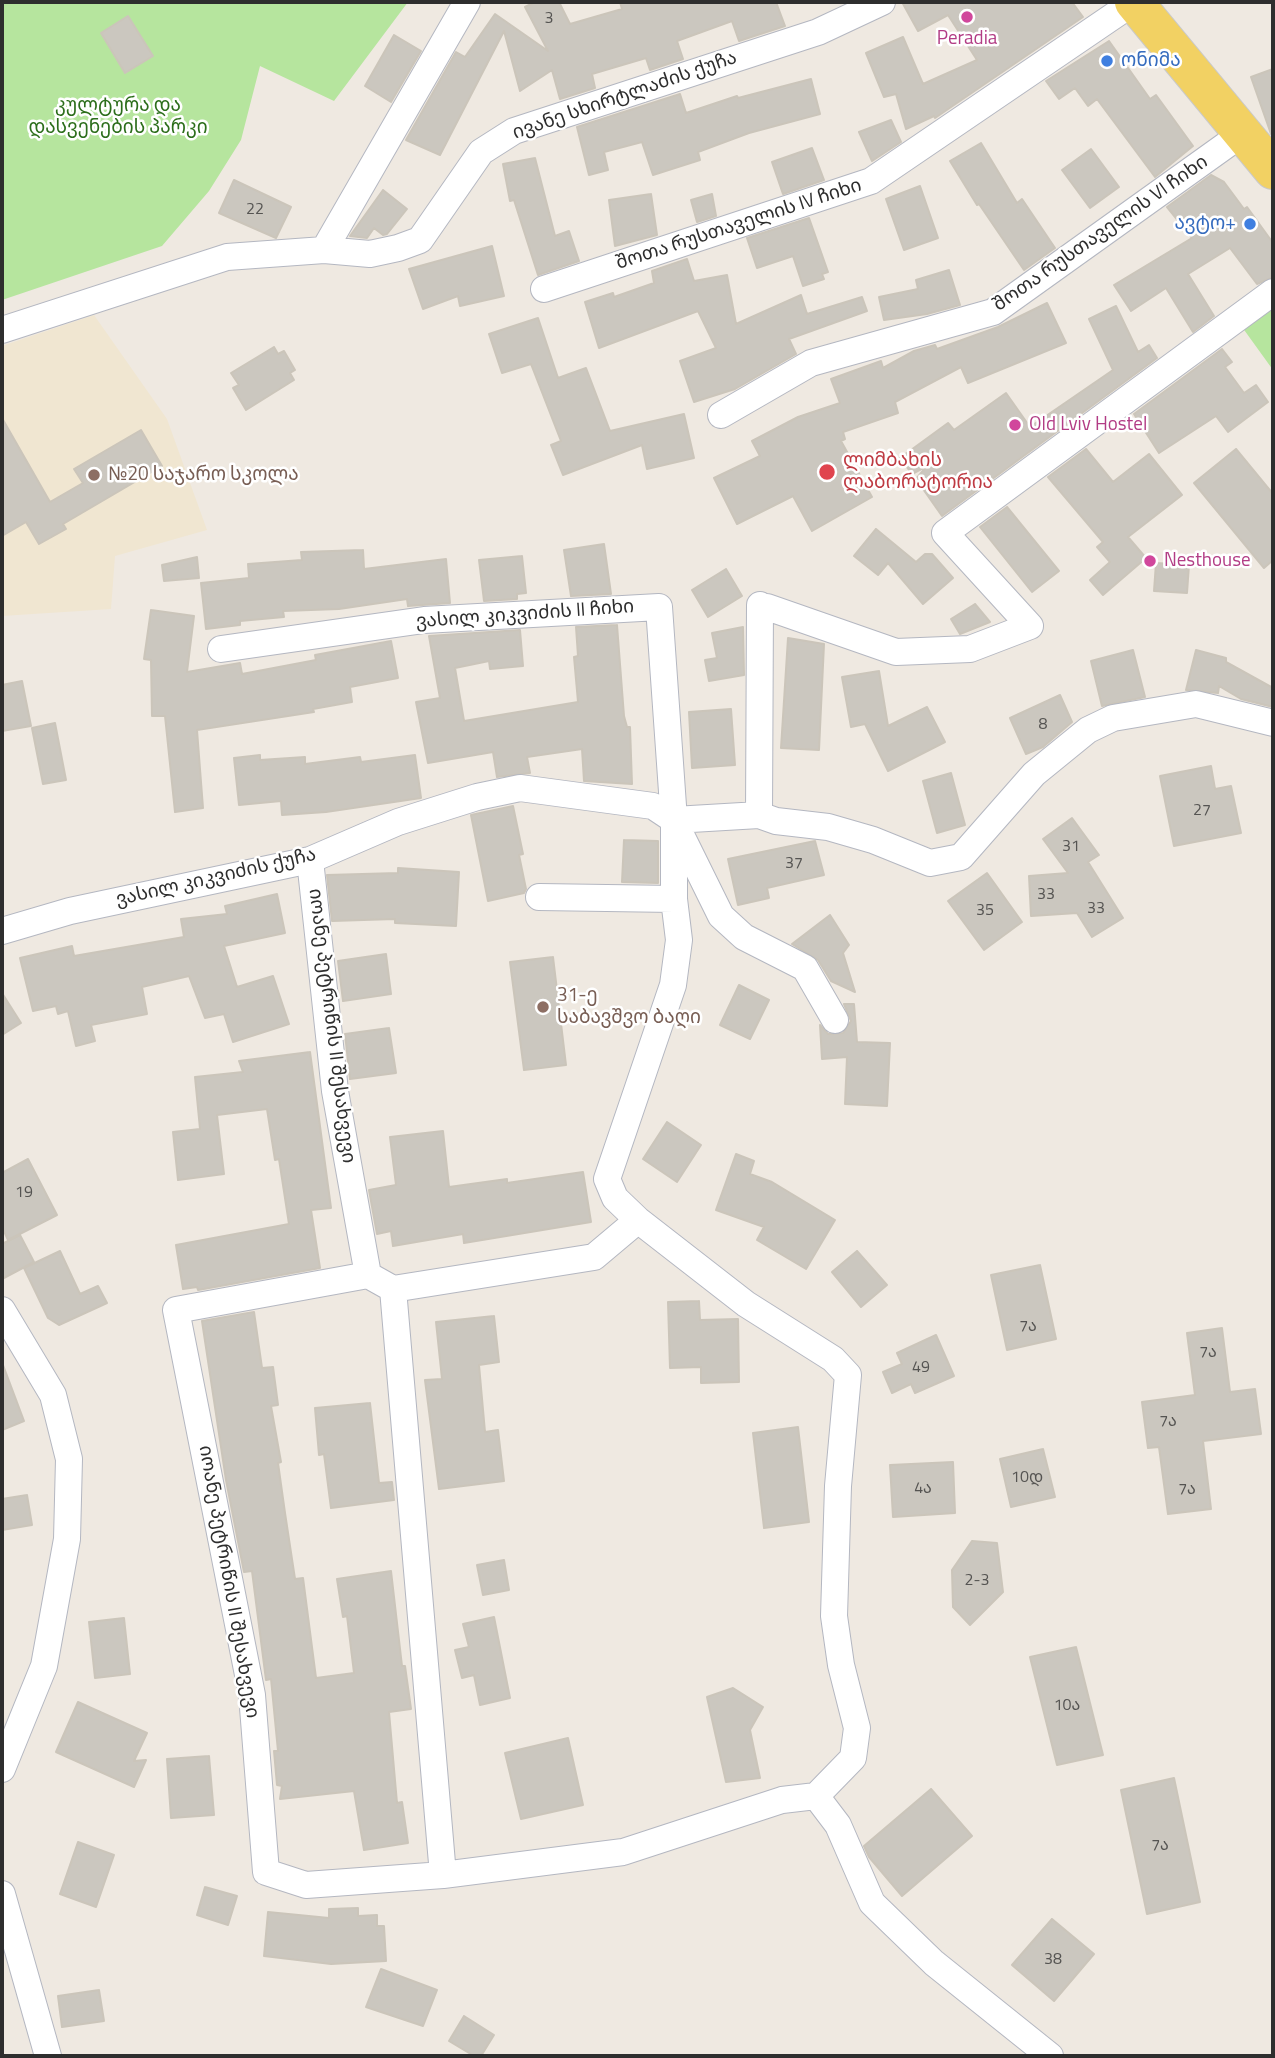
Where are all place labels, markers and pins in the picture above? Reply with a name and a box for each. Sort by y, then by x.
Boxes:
marker: Peradia [959,9,975,25]
place label: Peradia [937,28,997,50]
place label: ონიმა [1121,50,1181,72]
marker: ონიმა [1099,53,1115,69]
place label: ავტო+ [1174,213,1236,235]
marker: ავტო+ [1242,216,1258,232]
place label: Old Lviv Hostel [1029,414,1147,436]
marker: Old Lviv Hostel [1007,417,1023,433]
place label: ლიმბახის ლაბორატორია [843,450,993,494]
marker: ლიმბახის ლაბორატორია [817,462,837,482]
place label: №20 საჯარო სკოლა [108,464,299,486]
marker: №20 საჯარო სკოლა [86,467,102,483]
place label: Nesthouse [1164,550,1251,572]
marker: Nesthouse [1142,553,1158,569]
place label: 31-ე საბავშვო ბაღი [557,985,701,1029]
marker: 31-ე საბავშვო ბაღი [535,999,551,1015]

